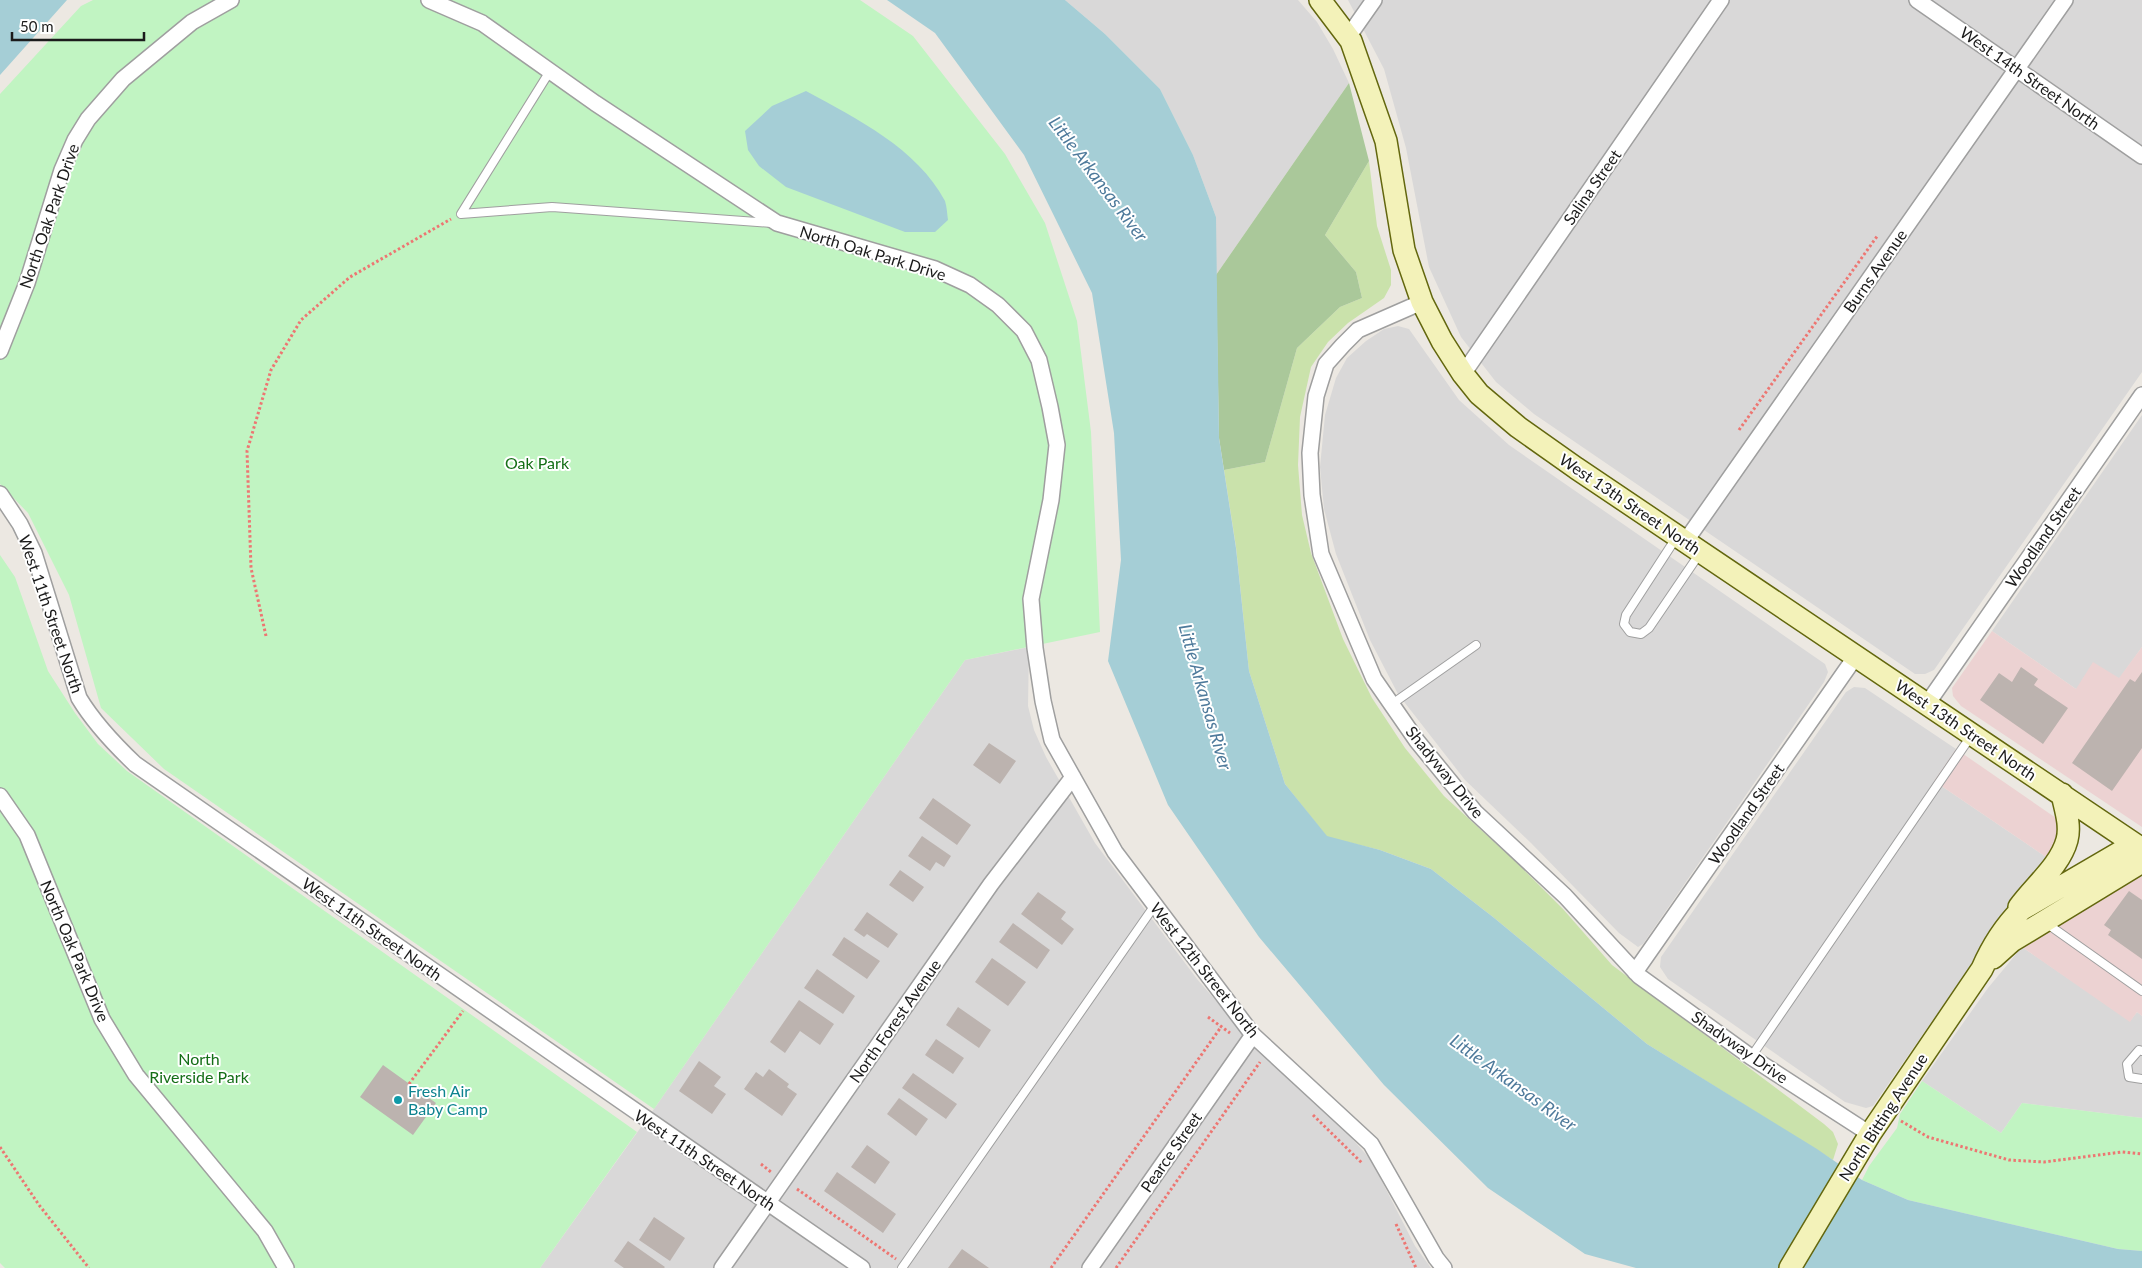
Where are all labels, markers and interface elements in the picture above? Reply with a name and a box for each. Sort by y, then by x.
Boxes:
scale bar [12,10,145,42]
text: 50 m [20,17,54,35]
street label: West 14th Street North [1957,22,2104,133]
water label: Little Arkansas River [1045,112,1153,246]
street label: North Oak Park Drive [15,141,82,291]
street label: Salina Street [1559,145,1625,228]
street label: North Oak Park Drive [798,221,949,284]
street label: Burns Avenue [1839,225,1910,316]
street label: West 13th Street North [1556,449,1704,558]
park label: Oak Park [505,453,570,472]
street label: Woodland Street [2001,482,2085,591]
street label: West 11th Street North [15,532,87,695]
water label: Little Arkansas River [1175,621,1238,773]
street label: West 13th Street North [1892,675,2040,784]
street label: Shadyway Drive [1402,722,1488,822]
street label: Woodland Street [1704,759,1788,868]
street label: West 11th Street North [299,873,446,984]
street label: North Oak Park Drive [37,877,114,1024]
street label: West 12th Street North [1147,898,1264,1041]
street label: North Forest Avenue [845,955,944,1086]
street label: Shadyway Drive [1689,1006,1792,1087]
water label: Little Arkansas River [1446,1029,1582,1136]
park label: North Riverside Park [149,1049,250,1086]
street label: North Bitting Avenue [1834,1049,1931,1184]
place label: Fresh Air Baby Camp [408,1081,488,1118]
marker: Fresh Air Baby Camp [392,1094,404,1106]
street label: West 11th Street North [631,1105,779,1214]
street label: Pearce Street [1136,1108,1205,1195]

